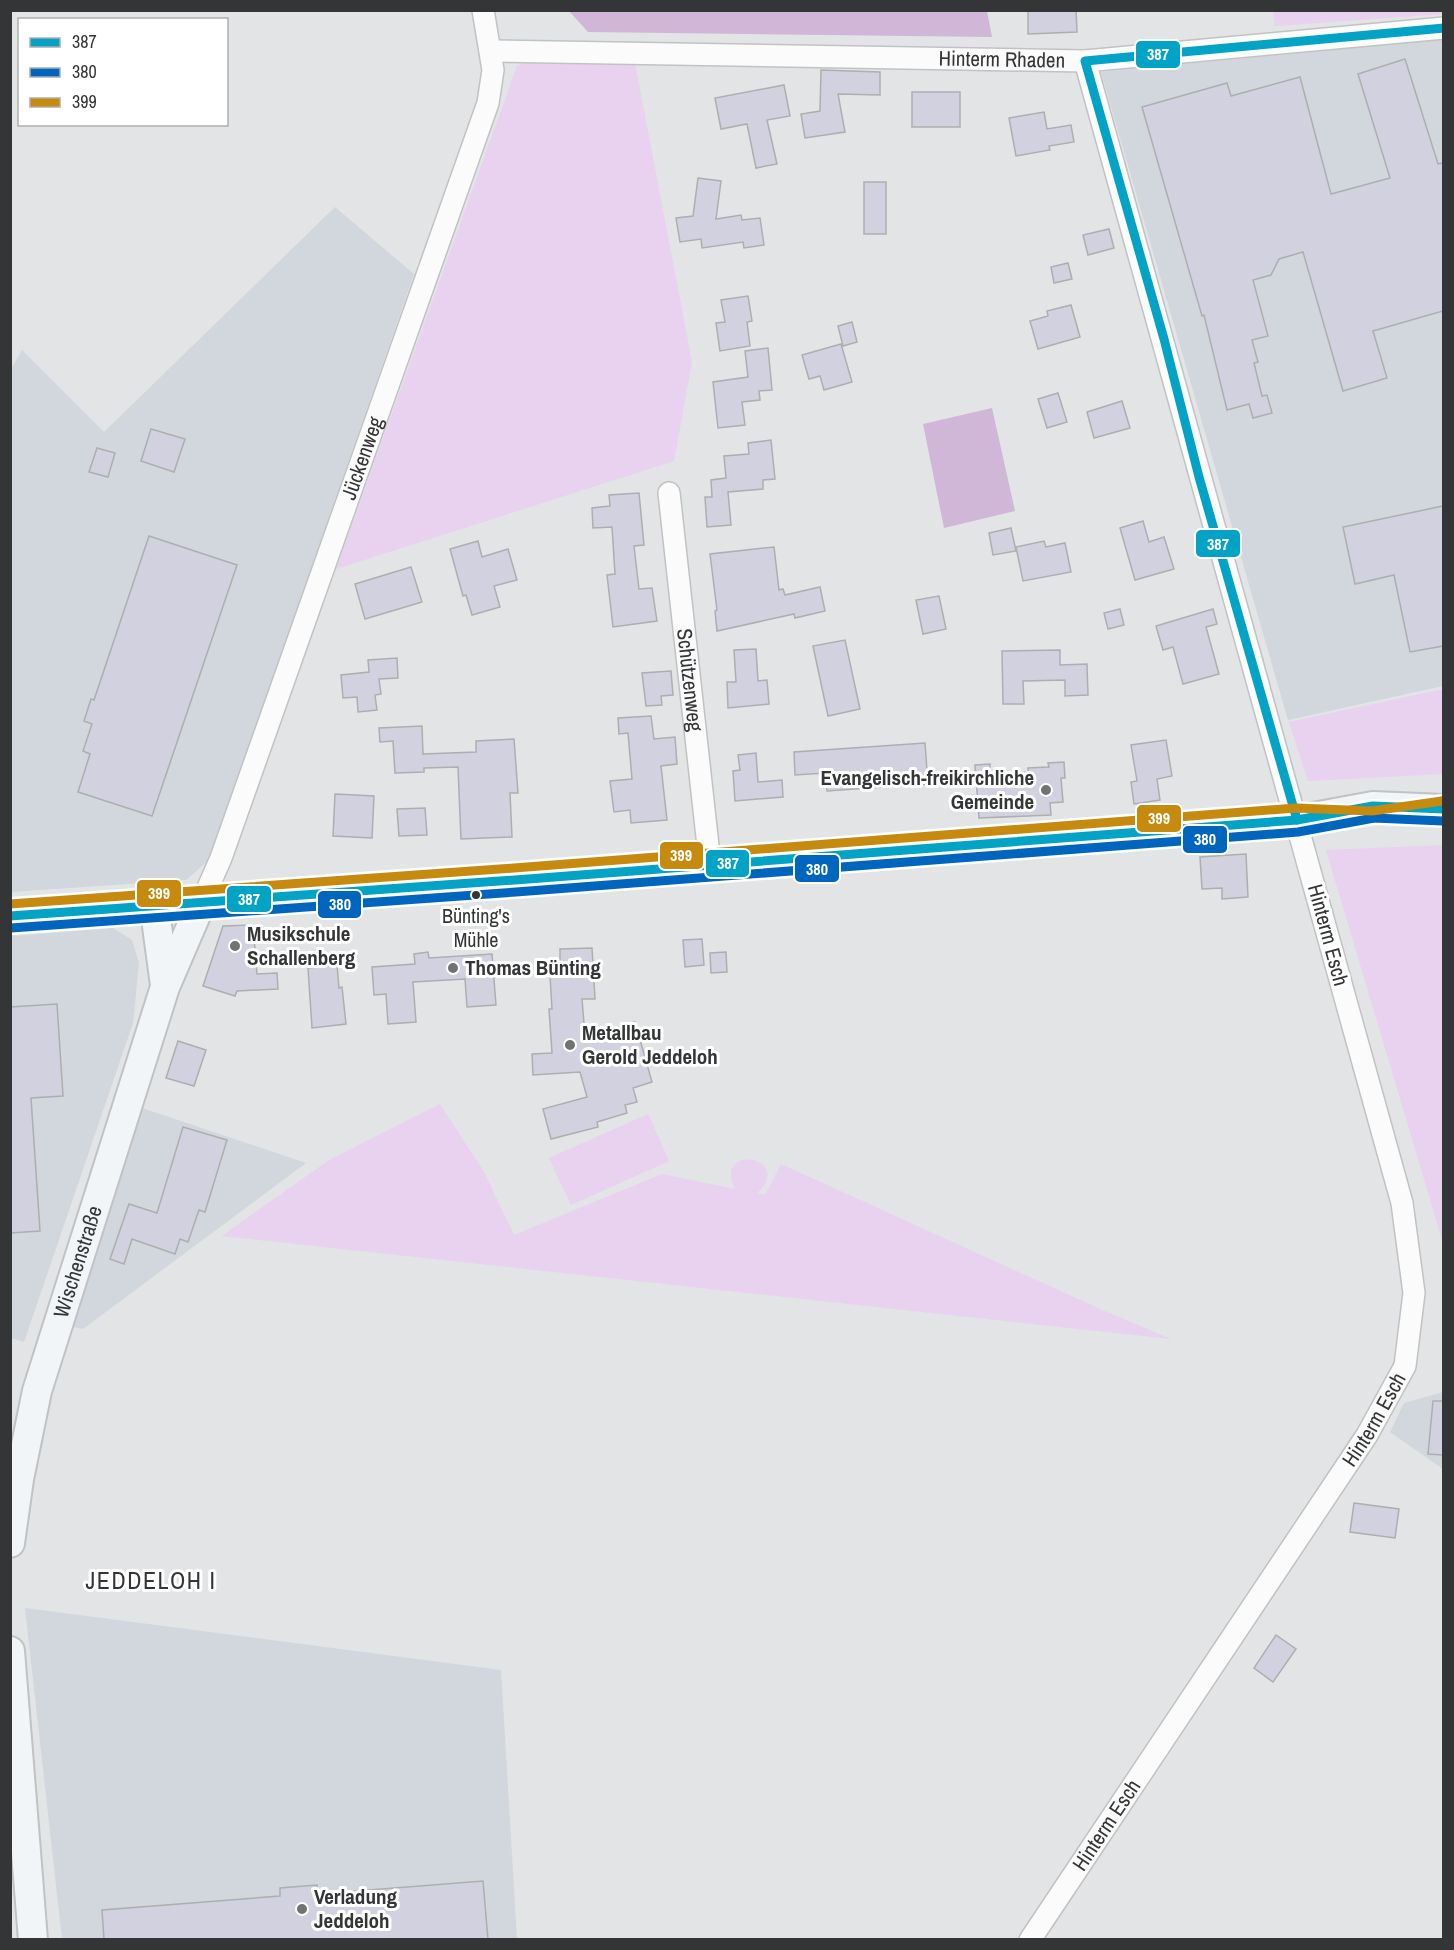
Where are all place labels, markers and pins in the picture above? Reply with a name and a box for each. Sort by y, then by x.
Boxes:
place label: Evangelisch-freikirchliche Gemeinde [821,763,1034,816]
marker: Evangelisch-freikirchliche Gemeinde [1039,783,1053,797]
marker: Bünting's Mühle [470,889,482,901]
place label: Bünting's Mühle [442,902,510,953]
place label: Musikschule Schallenberg [247,919,356,972]
marker: Musikschule Schallenberg [228,939,242,953]
place label: Thomas Bünting [465,953,601,982]
marker: Thomas Bünting [446,961,460,975]
place label: Metallbau Gerold Jeddeloh [582,1018,718,1071]
marker: Metallbau Gerold Jeddeloh [563,1038,577,1052]
place label: Verladung Jeddeloh [314,1882,397,1935]
marker: Verladung Jeddeloh [295,1902,309,1916]

